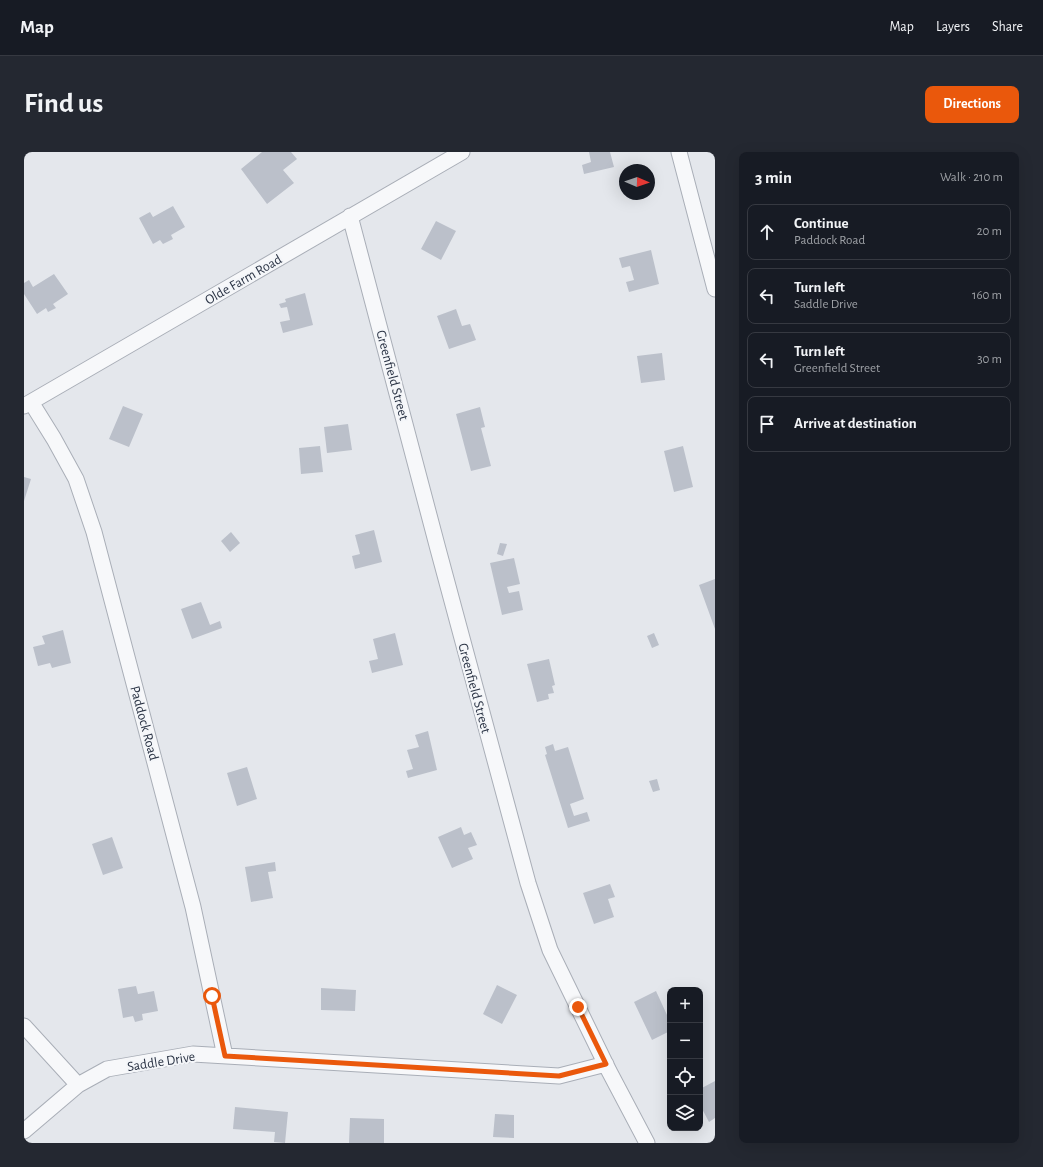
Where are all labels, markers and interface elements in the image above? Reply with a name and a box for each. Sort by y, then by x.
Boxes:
text: Map [20,18,54,37]
text: Map [889,20,914,34]
text: Layers [936,20,970,34]
text: Share [992,20,1023,34]
button: Directions [925,86,1019,123]
text: Find us [24,90,103,118]
north arrow [619,164,655,200]
text: 3 min [755,169,792,186]
text: Walk · 210 m [940,171,1003,184]
text: Continue [794,216,849,231]
icon: ahead [756,221,778,243]
text: 20 m [977,225,1002,238]
text: Paddock Road [794,234,865,247]
street label: Olde Farm Road [203,252,284,307]
text: Turn left [794,280,845,295]
icon: left [756,285,778,307]
text: 160 m [972,289,1002,302]
text: Saddle Drive [794,298,858,311]
street label: Greenfield Street [373,329,411,422]
text: Turn left [794,344,845,359]
icon: left [756,349,778,371]
text: 30 m [977,353,1002,366]
text: Greenfield Street [794,362,880,375]
icon: arrive [756,413,778,435]
text: Arrive at destination [794,416,917,431]
street label: Greenfield Street [455,642,493,735]
street label: Paddock Road [127,684,161,762]
route start [203,987,221,1005]
map controls [667,987,703,1131]
button: + [667,987,703,1023]
route end [569,998,587,1016]
button: − [667,1023,703,1059]
street label: Saddle Drive [126,1050,196,1074]
button: locate [667,1059,703,1095]
button: layers [667,1095,703,1131]

